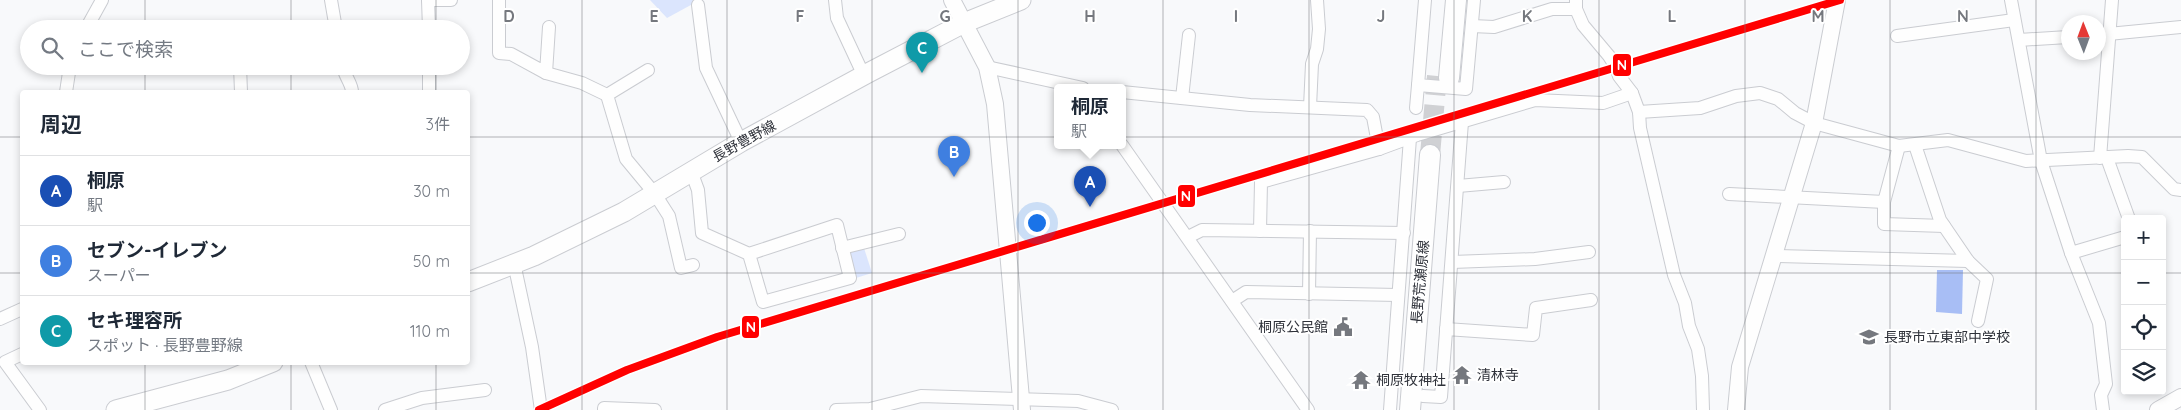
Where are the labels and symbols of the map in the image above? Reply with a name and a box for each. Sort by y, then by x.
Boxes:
text: D [503,6,515,26]
text: E [649,6,659,26]
text: F [796,6,805,26]
text: G [939,6,951,26]
text: H [1084,6,1096,26]
text: I [1234,6,1238,26]
text: J [1377,6,1385,26]
text: K [1522,6,1532,26]
text: L [1668,6,1677,26]
text: M [1811,6,1825,26]
text: N [1957,6,1969,26]
north arrow [2061,15,2106,60]
pin: C [906,32,938,73]
line badge: N [1612,53,1632,77]
text: N [1617,56,1627,74]
street label: 長野豊野線 [709,116,779,166]
pin: B [938,136,970,177]
pin: A [1074,166,1106,207]
line badge: N [1177,184,1196,208]
text: N [1181,187,1191,205]
your location [1024,210,1050,236]
street label: 長野荒瀬原線 [1407,239,1433,325]
line badge: N [741,315,760,339]
public building icon: 桐原公民館 [1332,316,1354,338]
text: N [746,318,756,336]
place label: 桐原公民館 [1258,318,1328,336]
school or university icon: 長野市立東部中学校 [1858,326,1880,348]
place label: 長野市立東部中学校 [1884,328,2010,346]
temple icon: 清林寺 [1451,364,1473,386]
place label: 清林寺 [1477,366,1519,384]
temple icon: 桐原牧神社 [1350,369,1372,391]
place label: 桐原牧神社 [1376,371,1446,389]

